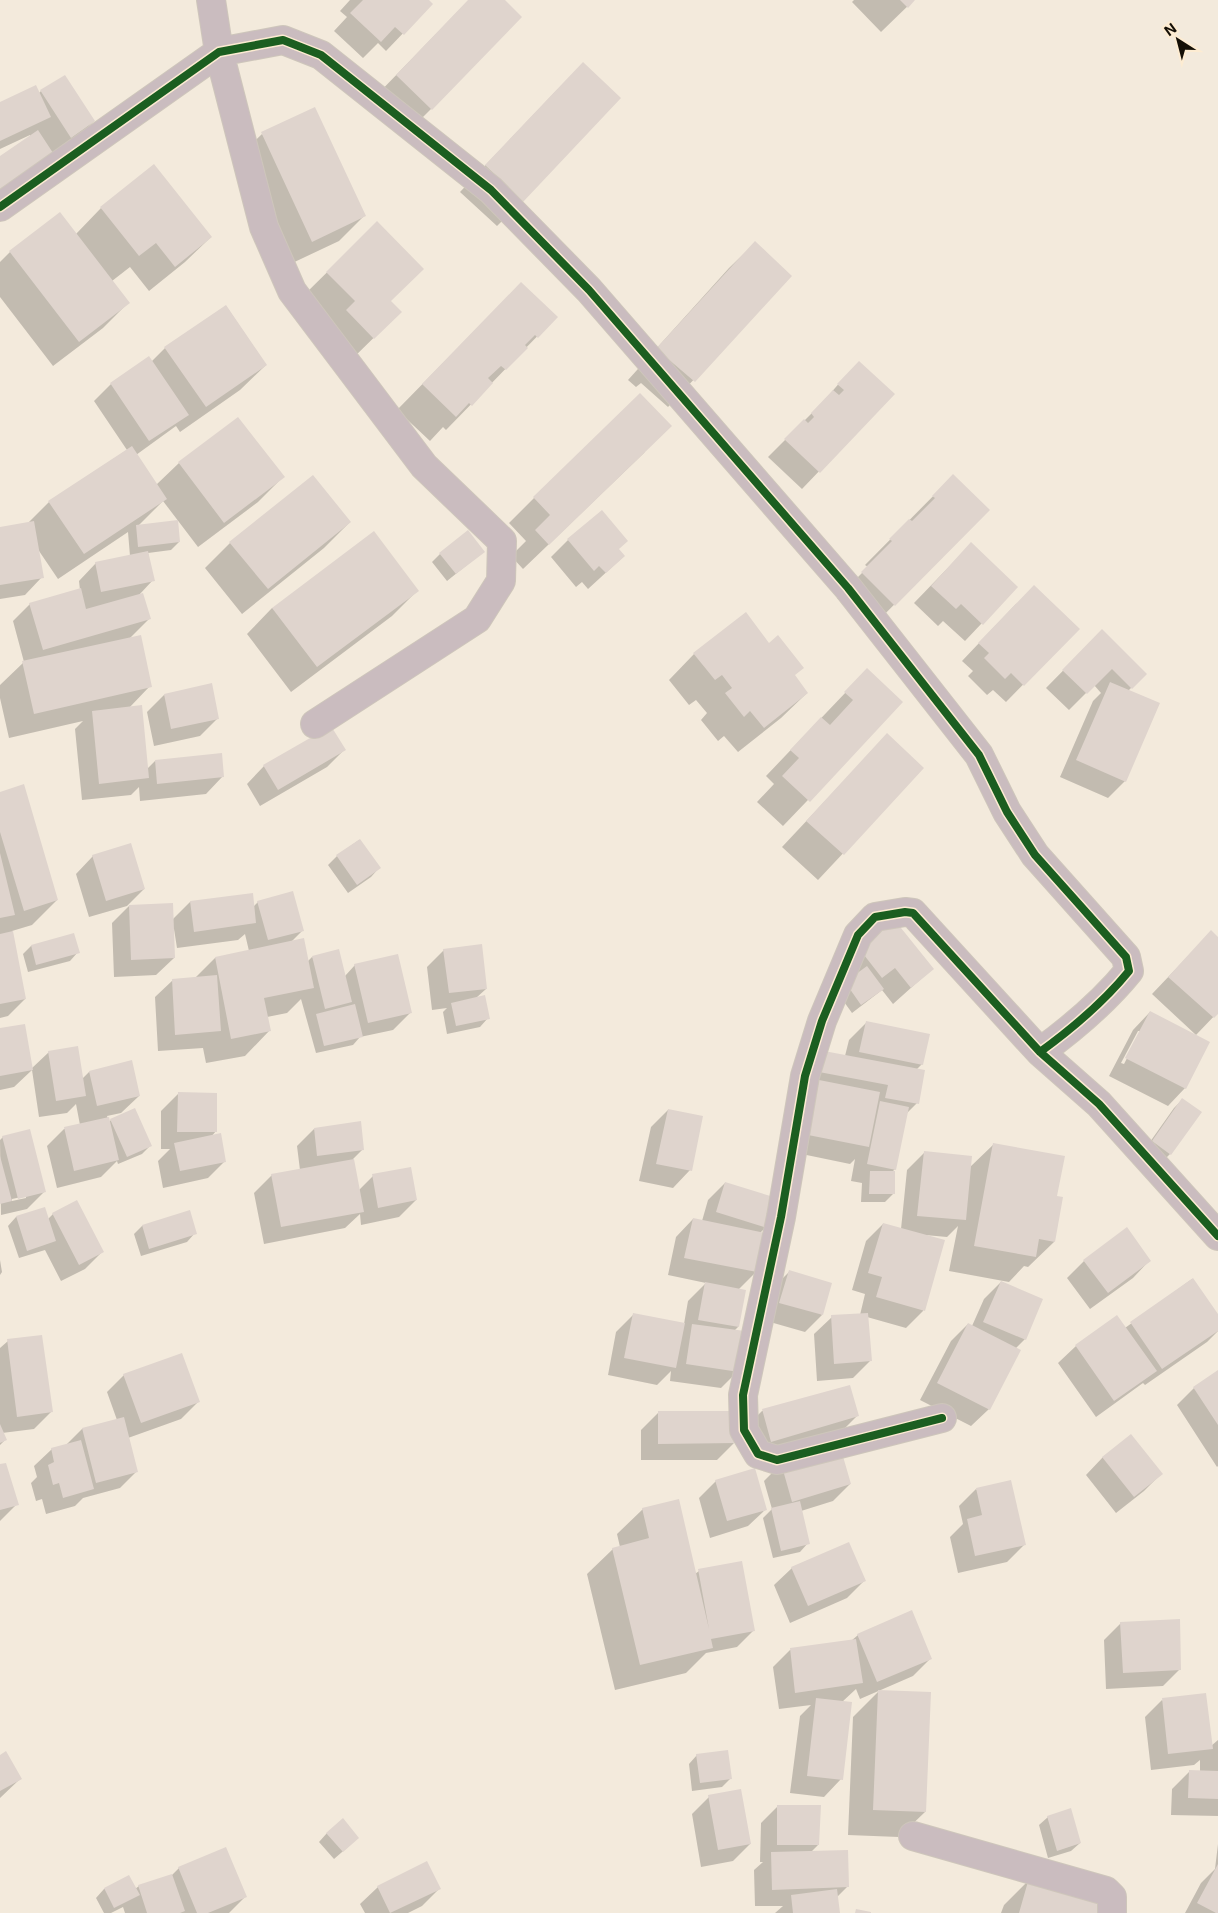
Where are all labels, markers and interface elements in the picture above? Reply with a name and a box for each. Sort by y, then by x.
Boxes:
north arrow [1153,15,1203,65]
text: N [1161,19,1179,39]

